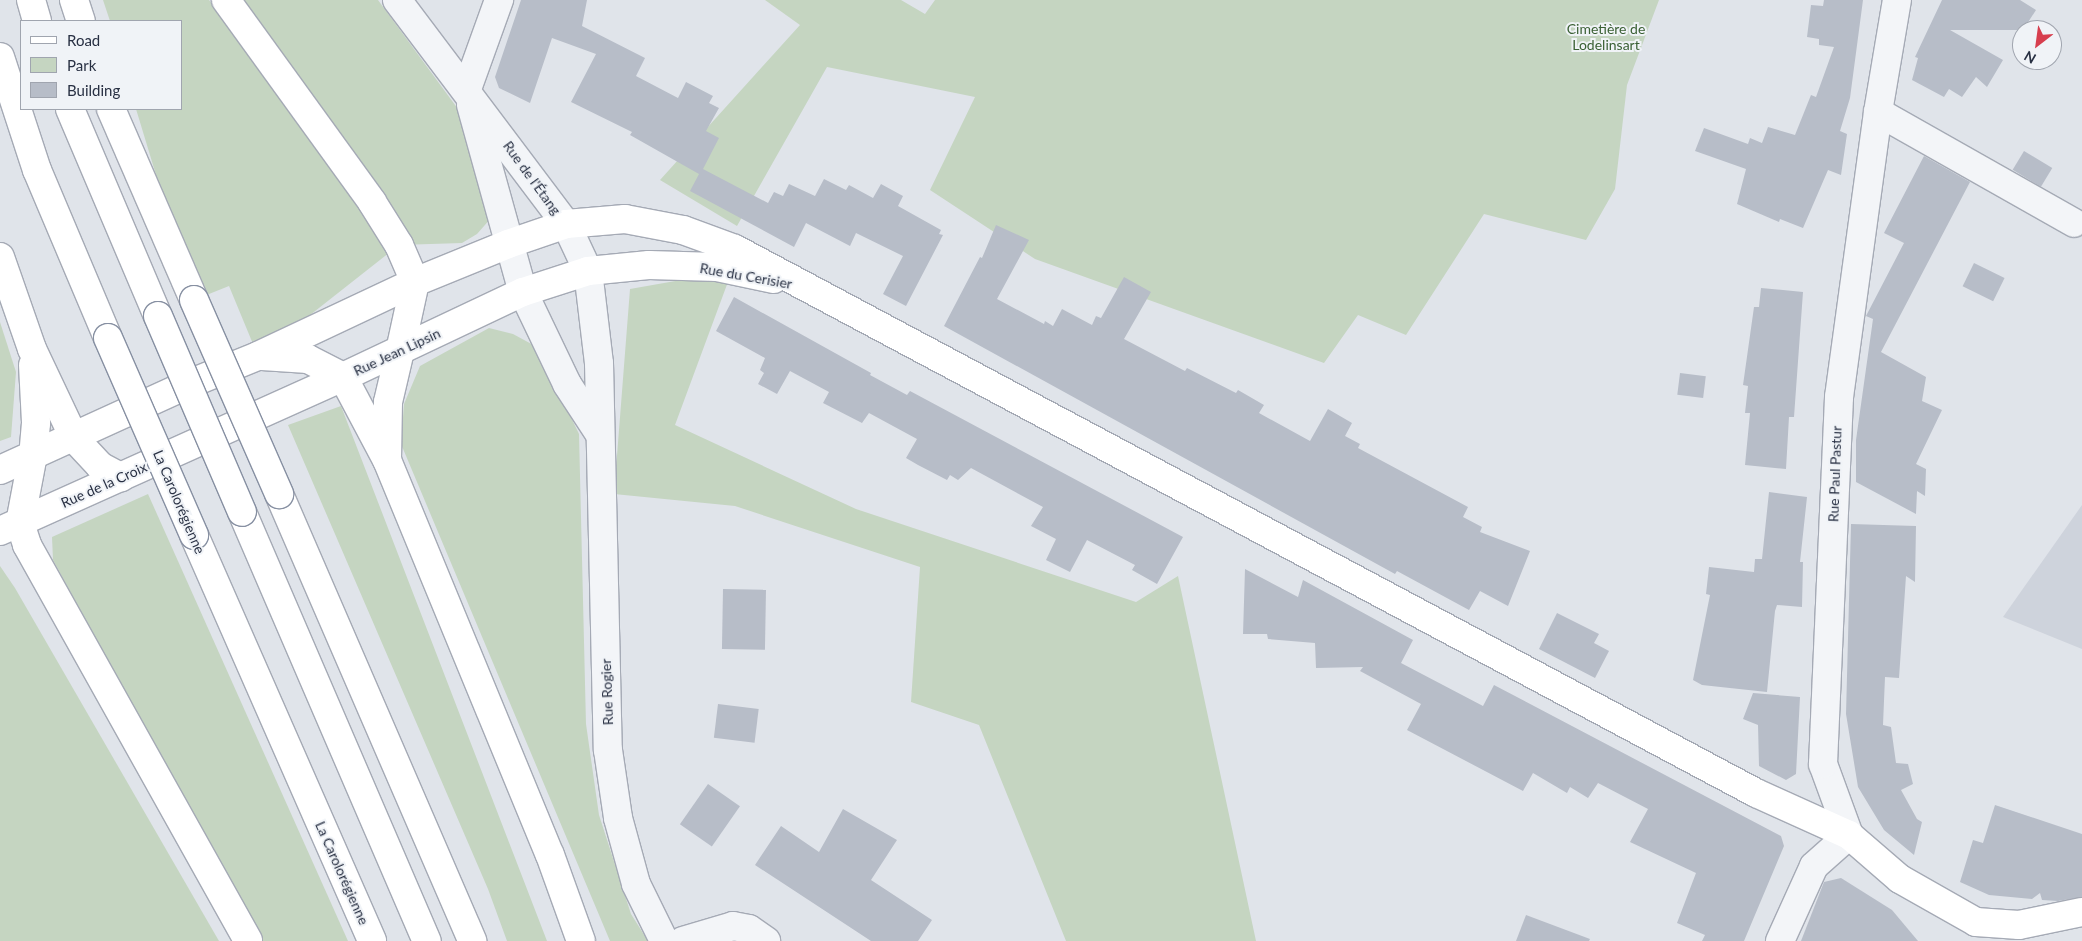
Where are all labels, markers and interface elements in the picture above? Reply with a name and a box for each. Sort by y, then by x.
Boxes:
legend [20,20,182,110]
north arrow [2012,20,2062,70]
park label: Cimetière de Lodelinsart [1567,21,1645,54]
text: Road [67,31,100,49]
text: N [2021,48,2039,68]
text: Park [67,56,96,74]
text: Building [67,81,120,99]
street label: Rue de l'Étang [500,138,564,218]
street label: Rue du Cerisier [699,260,793,292]
street label: Rue Jean Lipsin [351,324,443,380]
street label: Rue Paul Pastur [1825,426,1845,522]
street label: La Carolorégienne [150,448,208,556]
street label: Rue de la Croix [58,459,150,511]
street label: Rue Rogier [597,658,617,726]
street label: La Carolorégienne [312,819,372,927]

